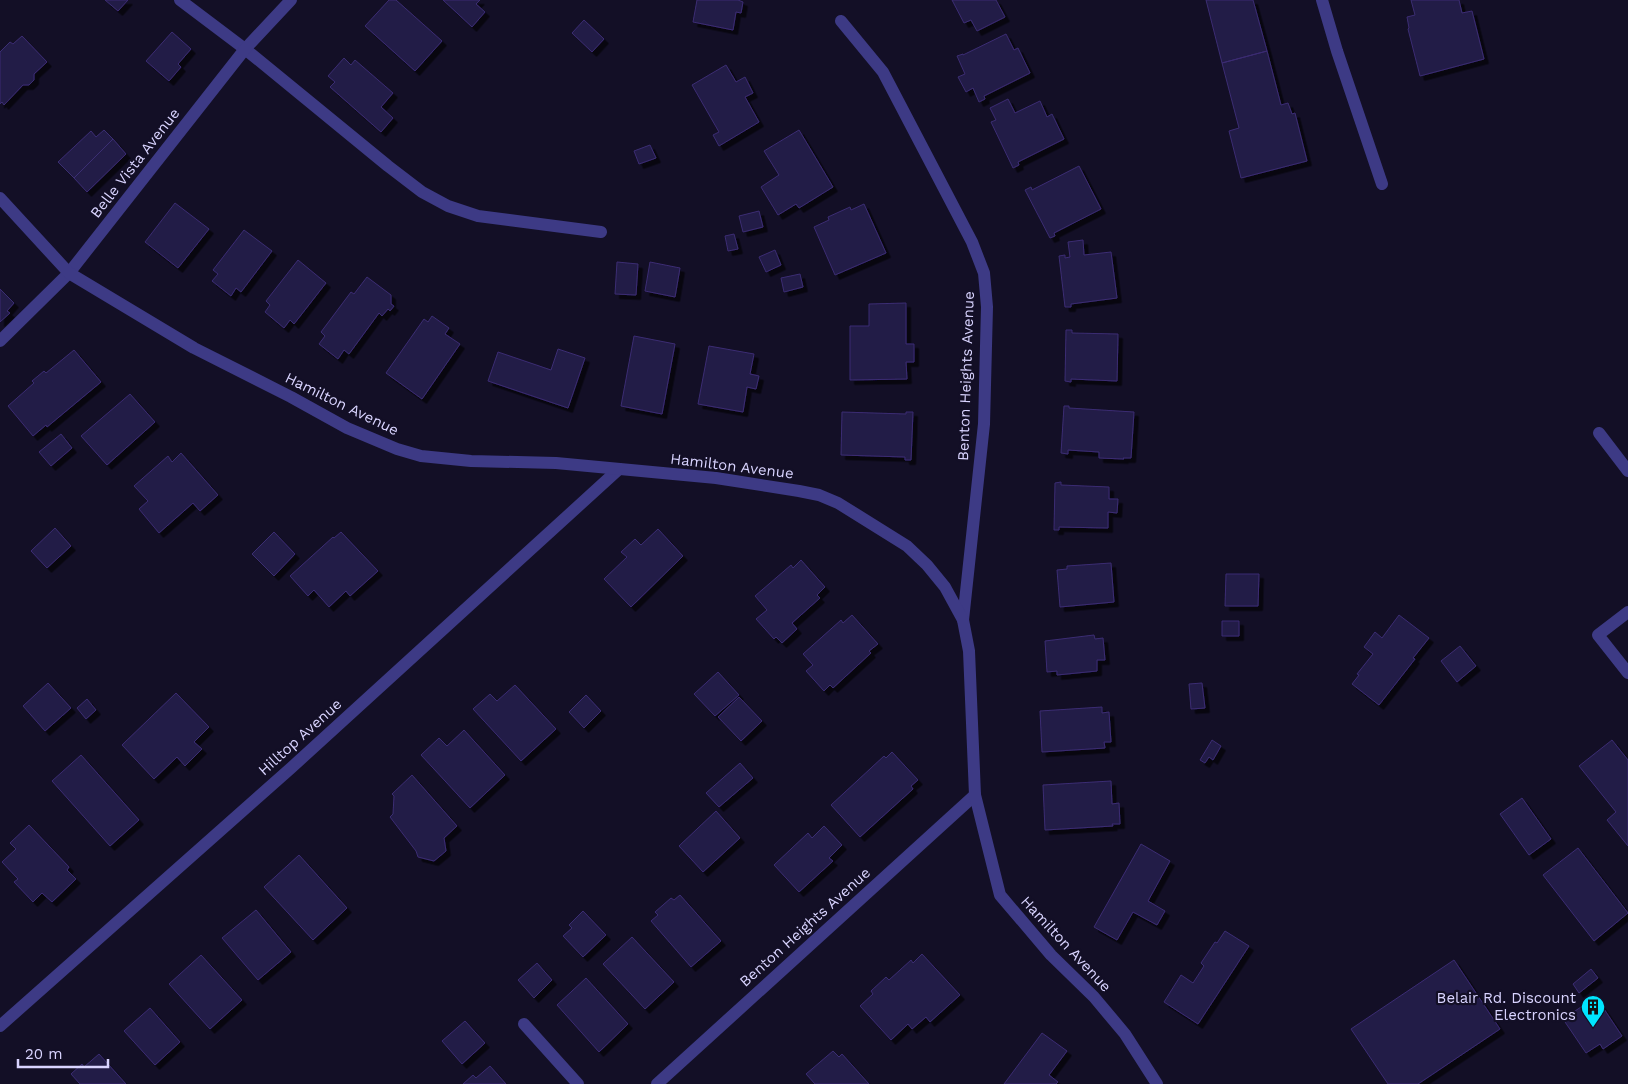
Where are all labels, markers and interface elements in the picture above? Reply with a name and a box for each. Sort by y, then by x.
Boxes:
street label: Belle Vista Avenue [86,104,184,222]
street label: Benton Heights Avenue [954,291,978,461]
street label: Hamilton Avenue [282,369,402,439]
street label: Hamilton Avenue [669,450,795,482]
street label: Hilltop Avenue [255,695,345,779]
street label: Benton Heights Avenue [736,864,874,990]
street label: Hamilton Avenue [1017,892,1115,996]
place label: Belair Rd. Discount Electronics [1437,989,1577,1024]
building icon: Belair Rd. Discount Electronics [1580,994,1606,1028]
scale bar [18,1036,108,1068]
text: 20 m [25,1045,63,1063]

